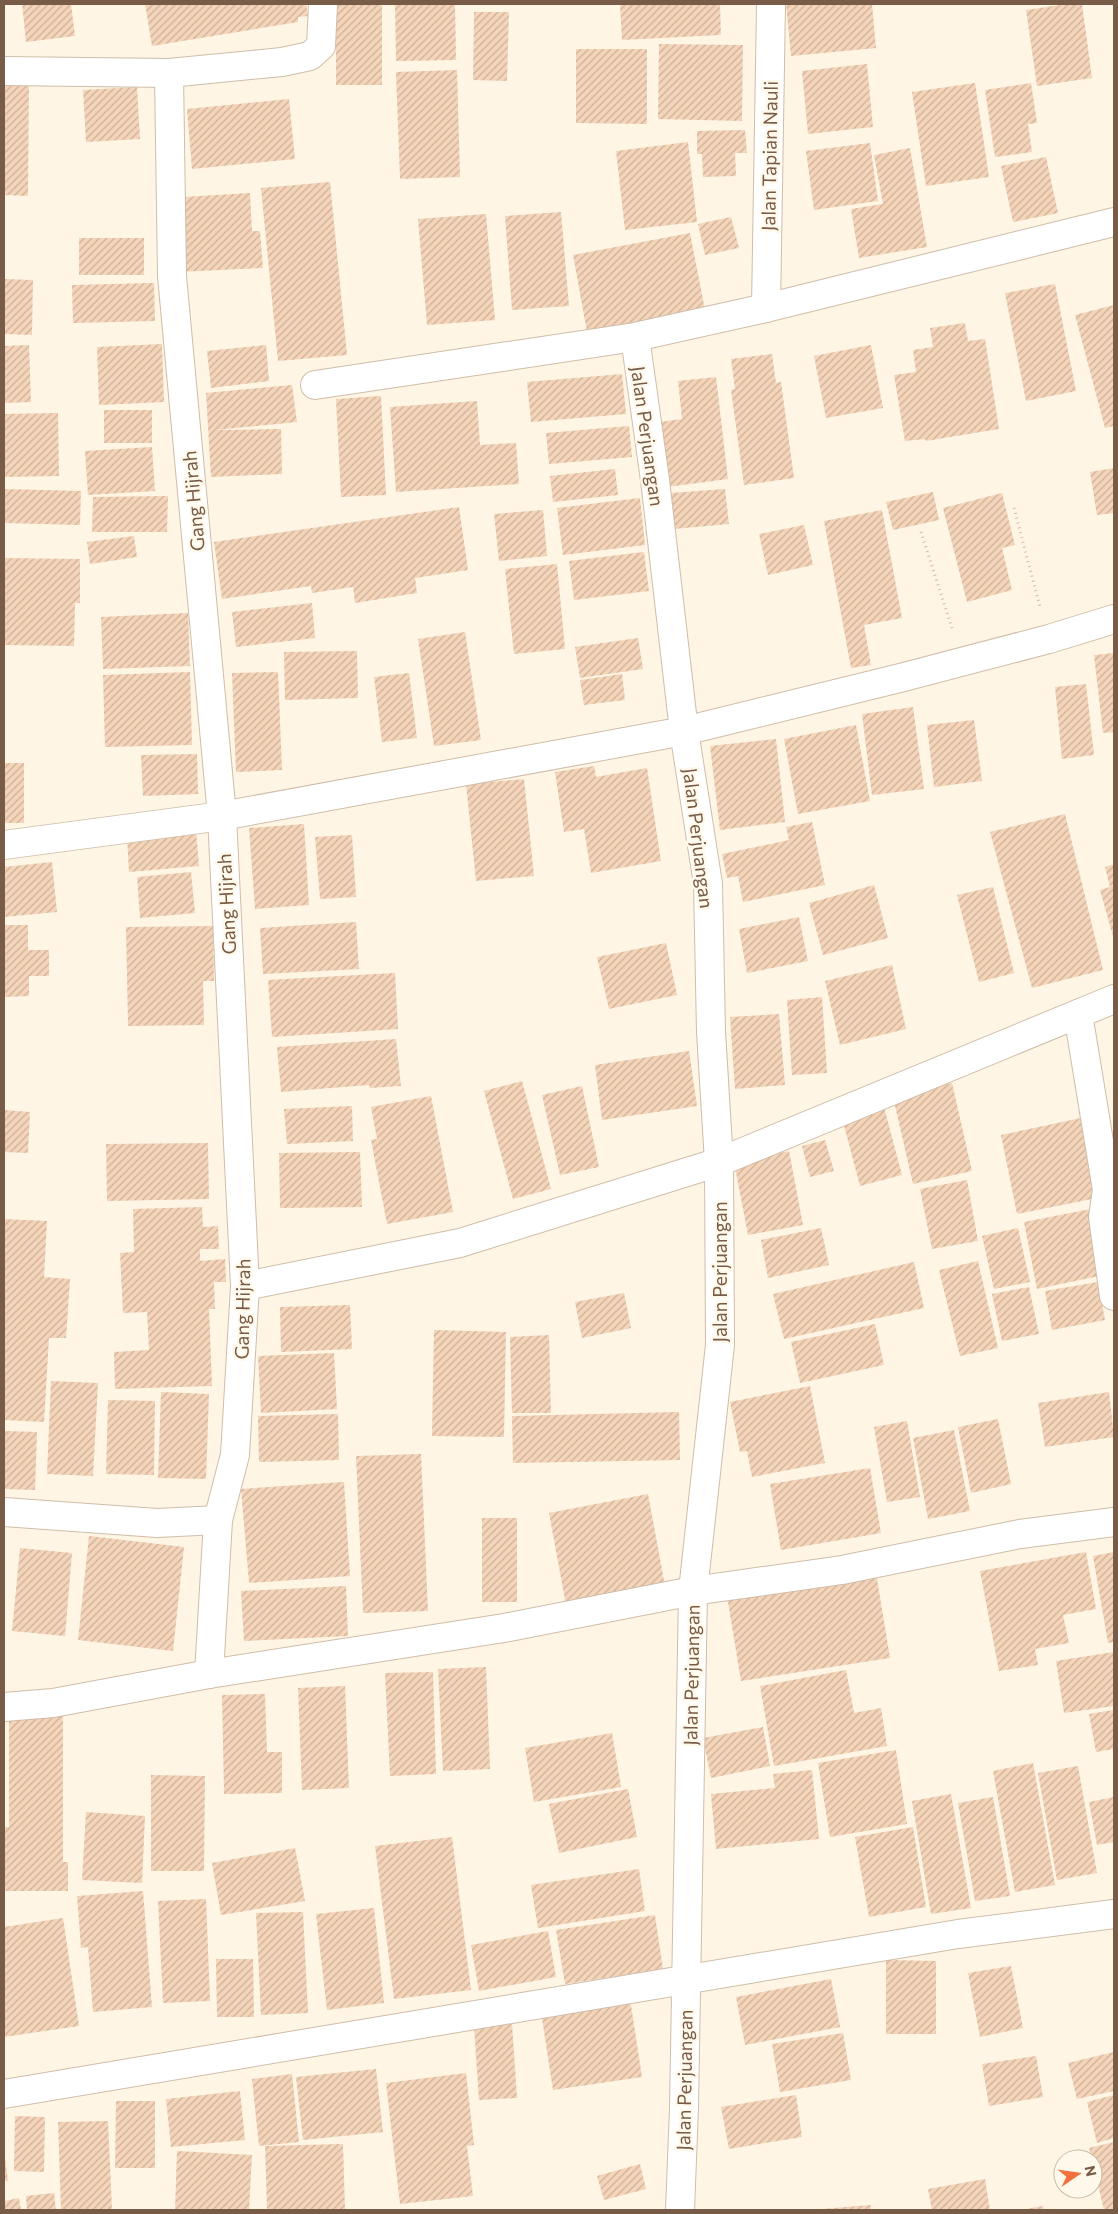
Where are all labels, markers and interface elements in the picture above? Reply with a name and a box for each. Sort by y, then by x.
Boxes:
street label: Jalan Tapian Nauli [756,81,782,231]
street label: Jalan Perjuangan [627,364,669,508]
street label: Gang Hijrah [177,450,209,552]
street label: Jalan Perjuangan [679,767,719,909]
street label: Gang Hijrah [212,853,240,955]
street label: Jalan Perjuangan [708,1201,731,1343]
street label: Gang Hijrah [230,1258,254,1360]
street label: Jalan Perjuangan [678,1604,704,1746]
street label: Jalan Perjuangan [671,2009,697,2151]
north arrow [1053,2149,1103,2199]
text: N [1082,2164,1101,2178]

